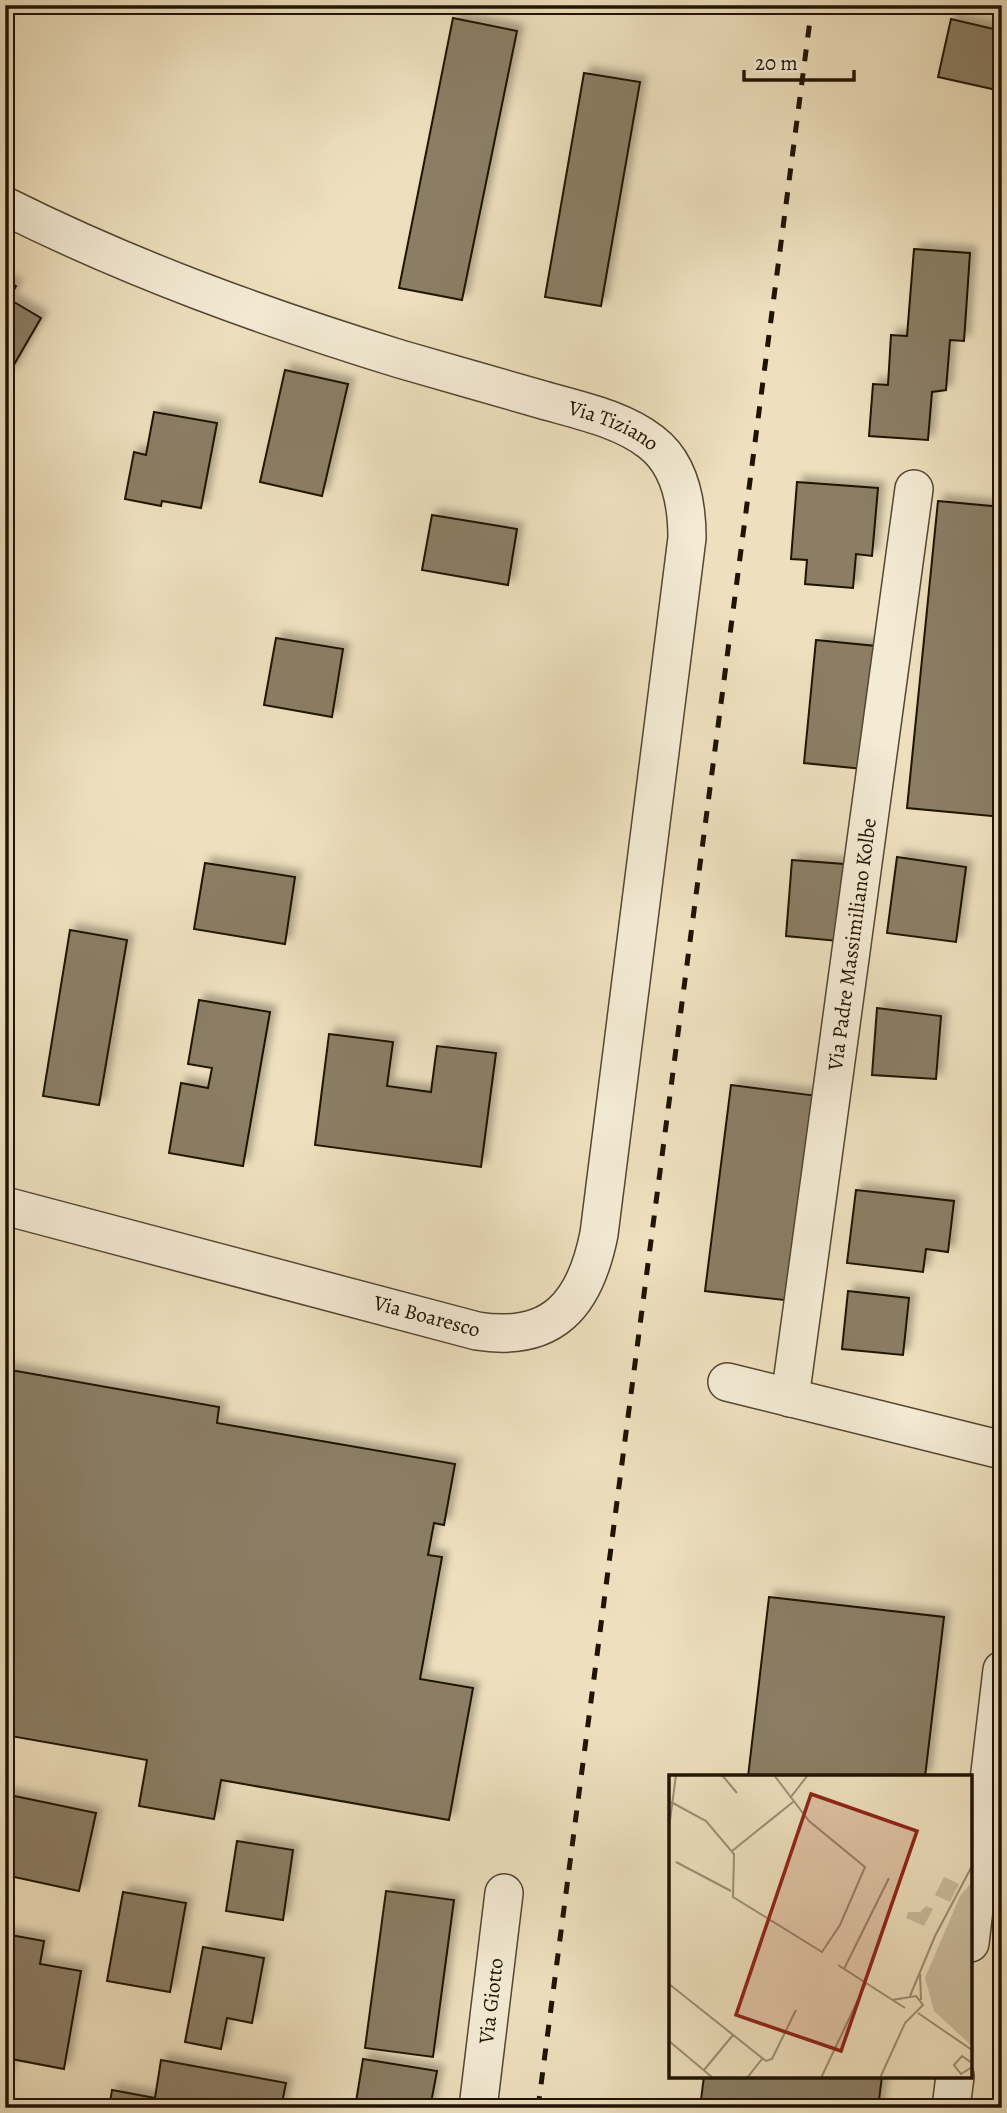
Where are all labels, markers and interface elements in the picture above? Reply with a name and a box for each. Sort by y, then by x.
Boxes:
scale bar [744,38,855,82]
text: 20 m [755,49,798,77]
street label: Via Tiziano [564,393,665,457]
street label: Via Padre Massimiliano Kolbe [821,816,883,1073]
street label: Via Boaresco [370,1288,483,1344]
inset map [669,1775,972,2078]
street label: Via Giotto [472,1956,510,2046]

